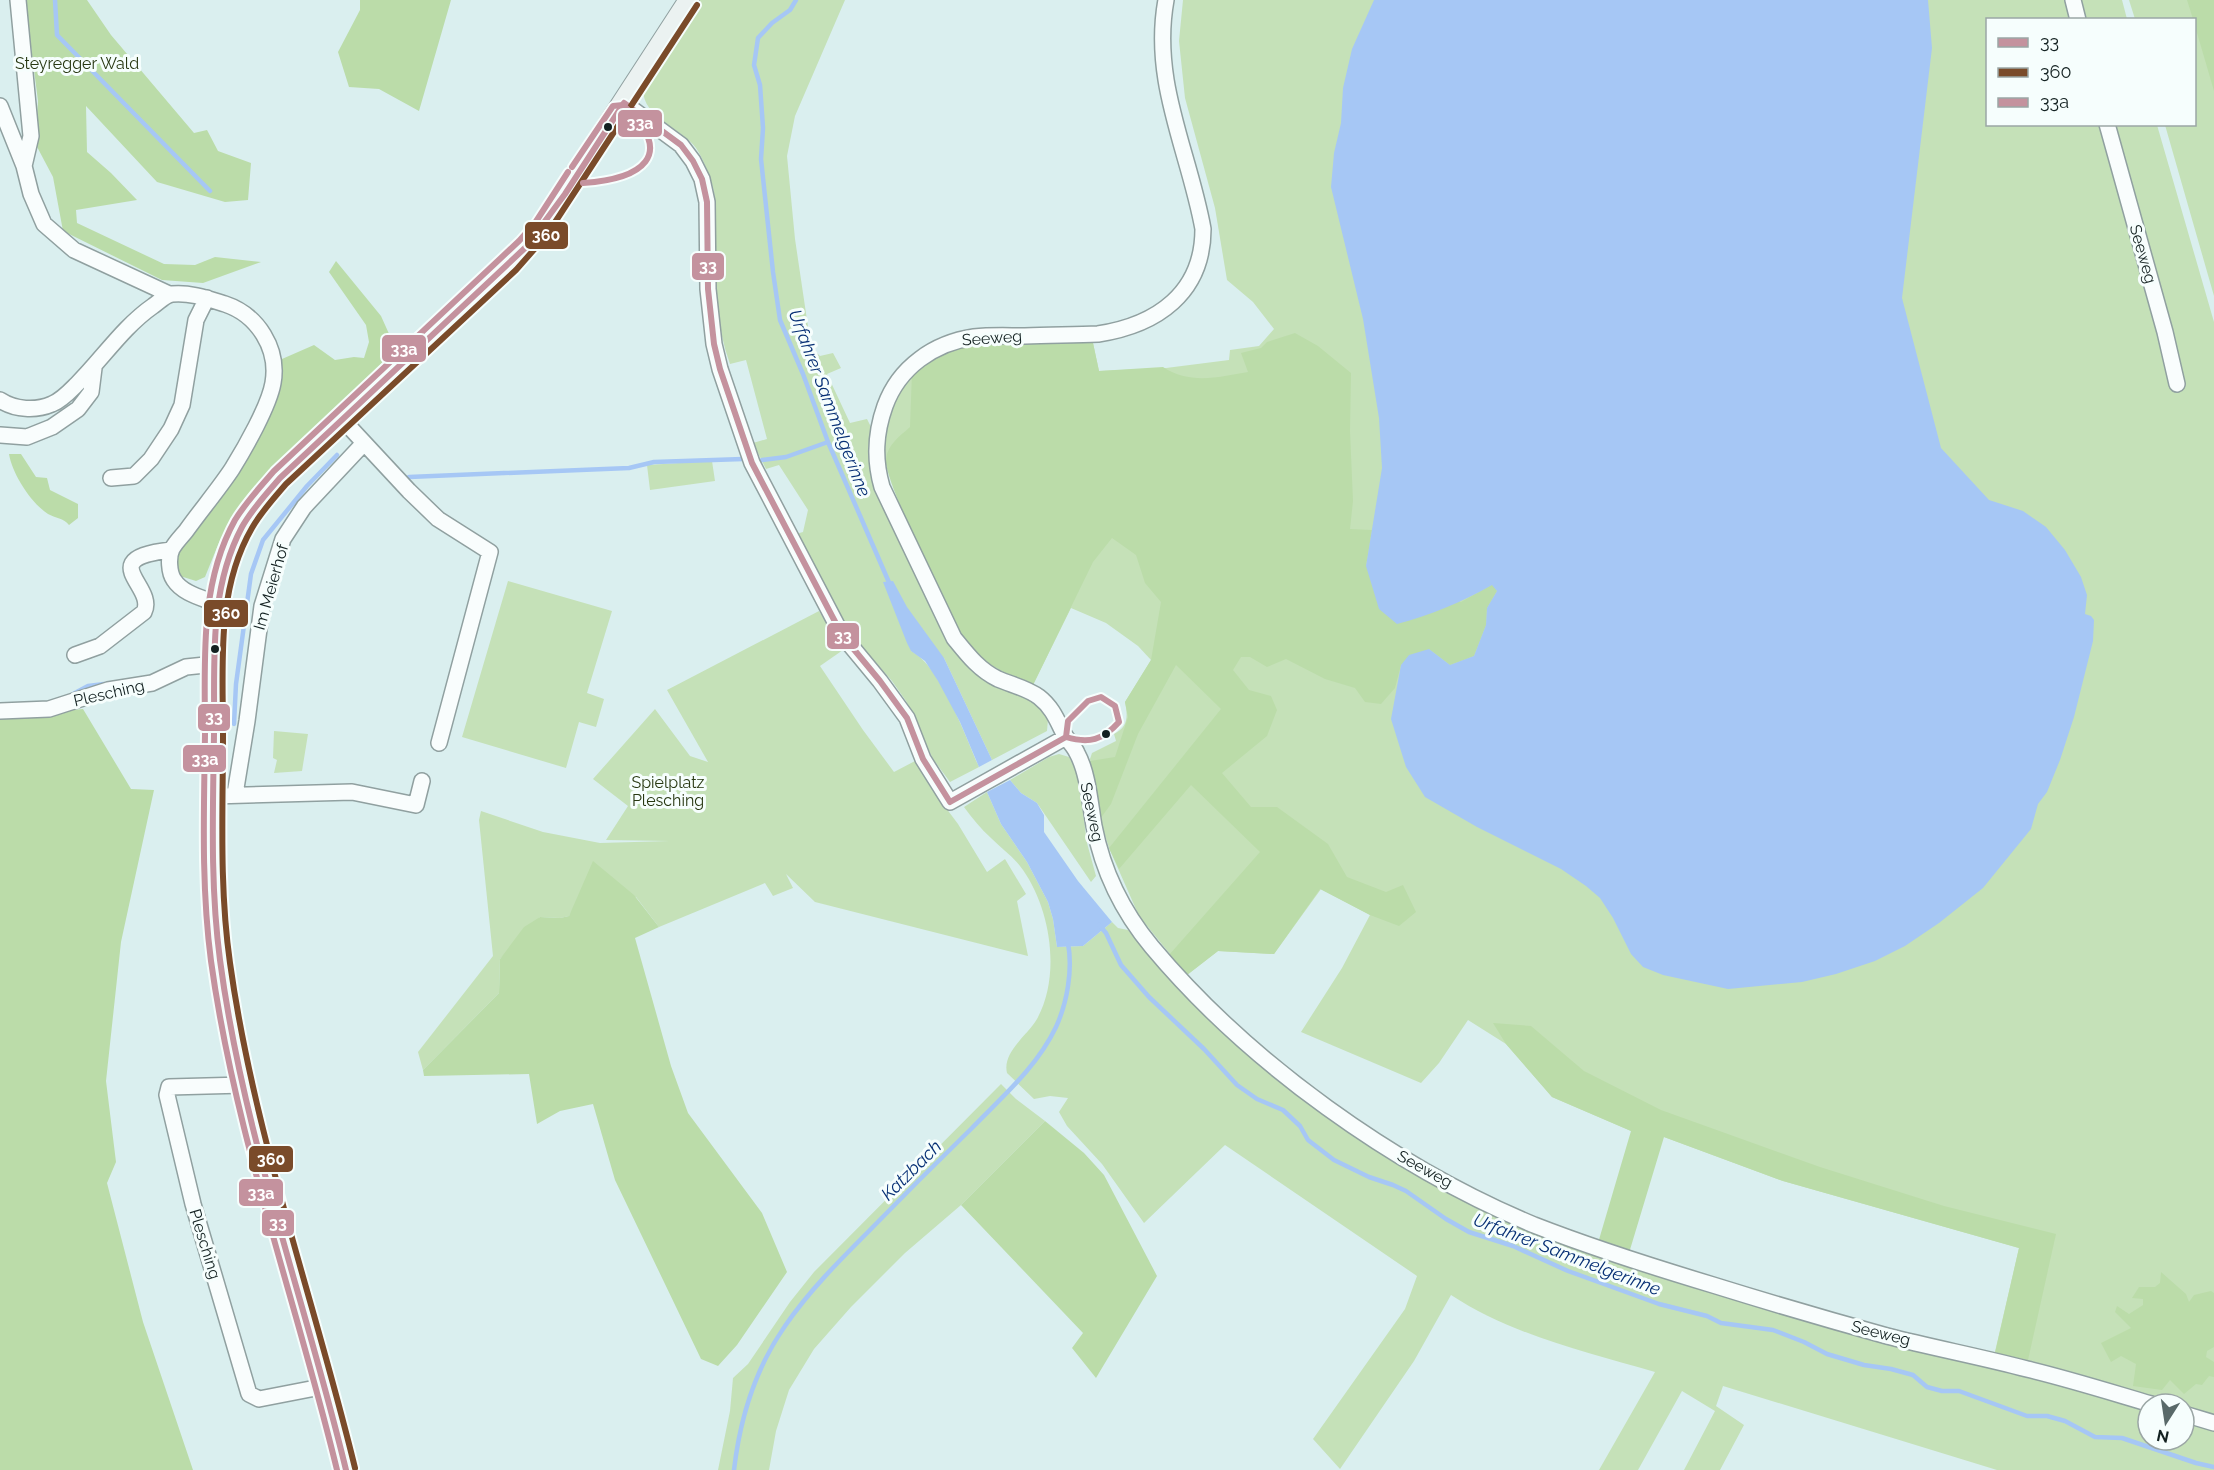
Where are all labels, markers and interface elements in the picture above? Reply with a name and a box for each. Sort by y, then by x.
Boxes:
legend [1986,18,2196,126]
text: 33 [2040,31,2059,52]
park label: Steyregger Wald [15,54,139,73]
text: 360 [2040,61,2071,82]
text: 33a [2040,91,2069,112]
line badge: 33a [617,109,663,138]
text: 33a [626,114,654,133]
unlabelled marker [602,121,614,133]
line badge: 360 [524,221,569,250]
street label: Seeweg [2126,222,2160,286]
text: 360 [532,226,560,245]
line badge: 33 [691,252,725,281]
text: 33 [699,257,717,276]
water label: Urfahrer Sammelgerinne [785,306,876,500]
street label: Seeweg [961,326,1023,350]
line badge: 33a [381,334,427,363]
text: 33a [390,340,418,359]
street label: Im Meierhof [250,541,293,632]
line badge: 360 [203,599,249,628]
text: 360 [212,604,240,623]
line badge: 33 [826,622,860,650]
text: 33 [834,627,852,646]
unlabelled marker [209,643,221,655]
street label: Plesching [72,676,146,710]
line badge: 33 [197,703,231,732]
text: 33 [205,708,223,727]
unlabelled marker [1100,728,1112,740]
line badge: 33a [182,744,227,773]
text: 33a [191,750,219,769]
park label: Spielplatz Plesching [632,773,705,810]
street label: Seeweg [1076,781,1108,843]
water label: Katzbach [877,1136,945,1204]
line badge: 360 [248,1145,294,1173]
street label: Seeweg [1394,1146,1456,1192]
text: 360 [257,1150,285,1169]
line badge: 33a [238,1178,284,1207]
text: 33a [247,1184,275,1203]
street label: Plesching [185,1207,225,1281]
line badge: 33 [261,1209,295,1237]
water label: Urfahrer Sammelgerinne [1470,1209,1664,1300]
text: 33 [269,1214,287,1233]
street label: Seeweg [1849,1316,1913,1350]
north arrow [2136,1392,2196,1452]
text: N [2155,1426,2171,1447]

